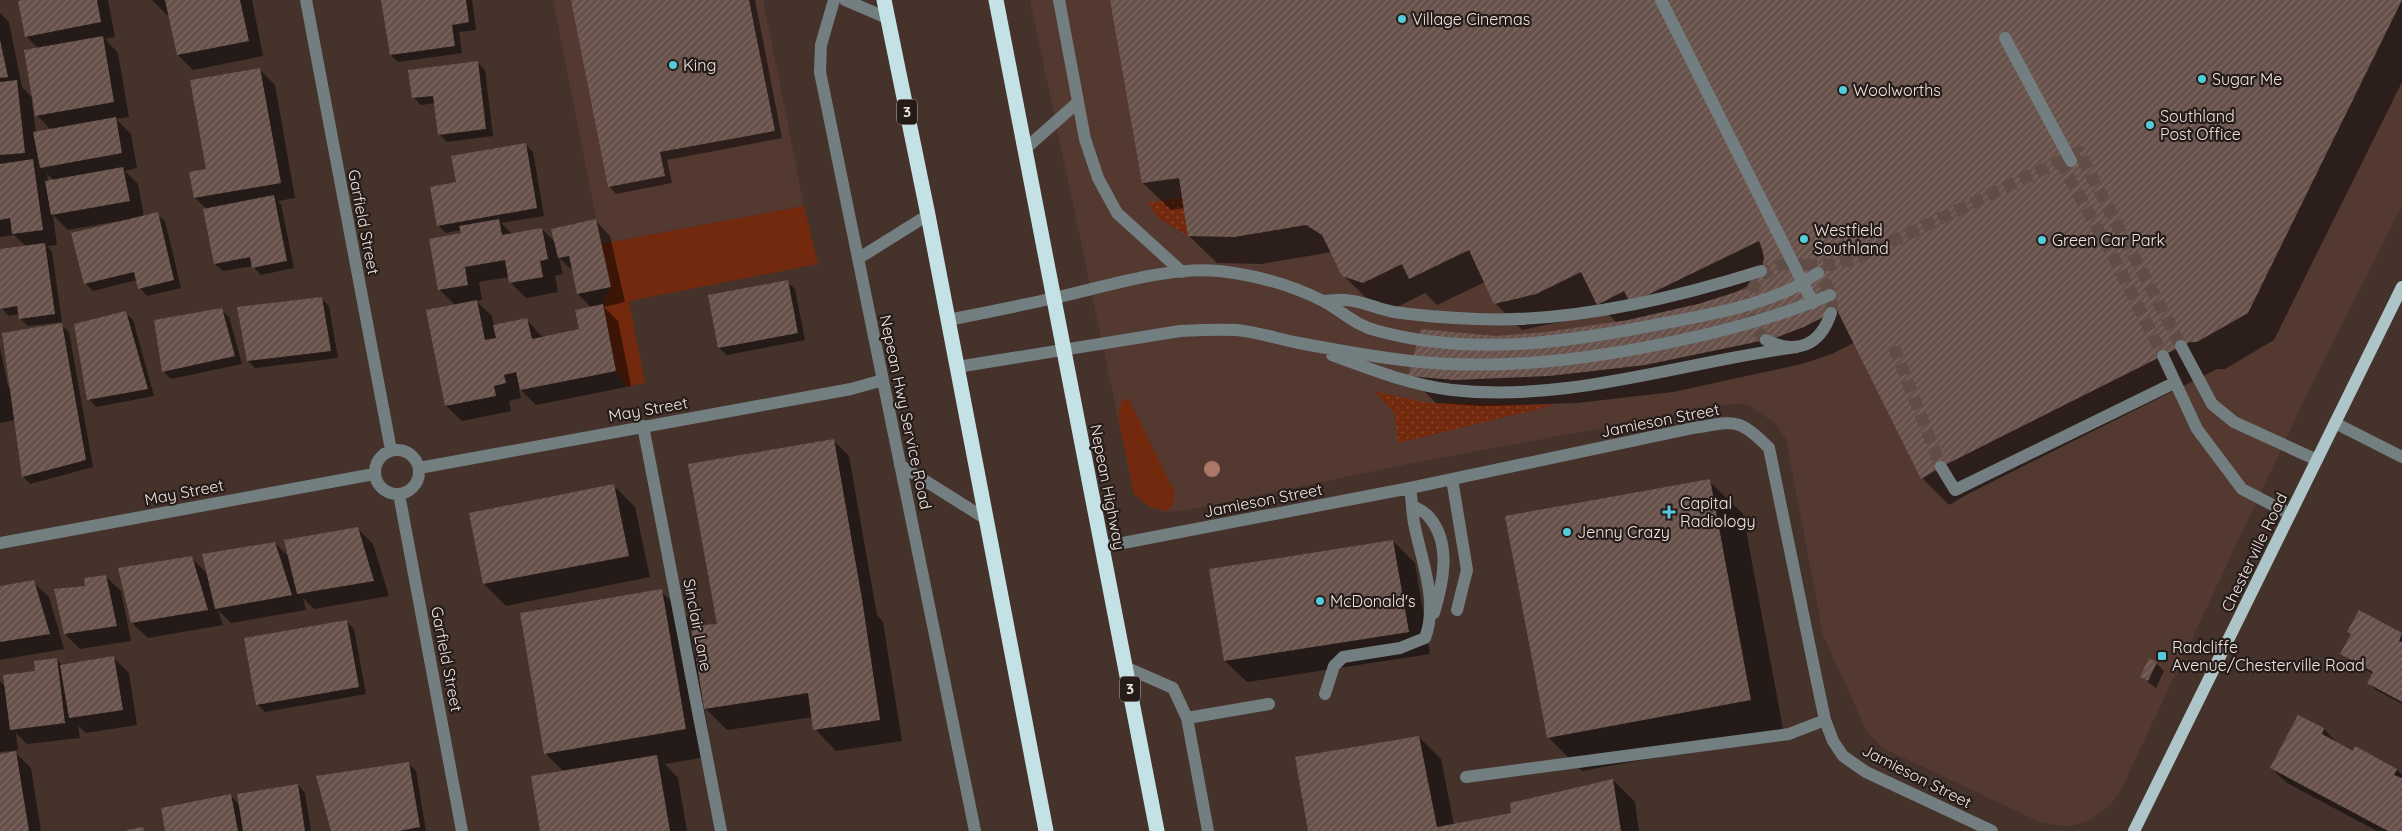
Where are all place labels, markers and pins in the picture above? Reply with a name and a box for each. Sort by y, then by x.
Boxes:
place label: Village Cinemas [1412,9,1530,29]
marker: Village Cinemas [1396,13,1408,25]
place label: King [683,55,716,75]
marker: King [667,59,679,71]
place label: Sugar Me [2212,69,2282,89]
marker: Sugar Me [2196,73,2208,85]
place label: Woolworths [1853,80,1941,100]
marker: Woolworths [1837,84,1849,96]
place label: Southland Post Office [2160,106,2241,144]
marker: Southland Post Office [2144,119,2156,131]
place label: Westfield Southland [1814,220,1889,258]
place label: Green Car Park [2052,230,2165,250]
marker: Westfield Southland [1798,233,1810,245]
marker: Green Car Park [2036,234,2048,246]
place label: Capital Radiology [1680,493,1756,531]
marker: Capital Radiology [1662,505,1676,519]
place label: Jenny Crazy [1577,522,1670,542]
marker: Jenny Crazy [1561,526,1573,538]
place label: McDonald's [1330,591,1416,611]
marker: McDonald's [1314,595,1326,607]
place label: Radcliffe Avenue/Chesterville Road [2172,637,2365,675]
marker: Radcliffe Avenue/Chesterville Road [2156,650,2168,662]

